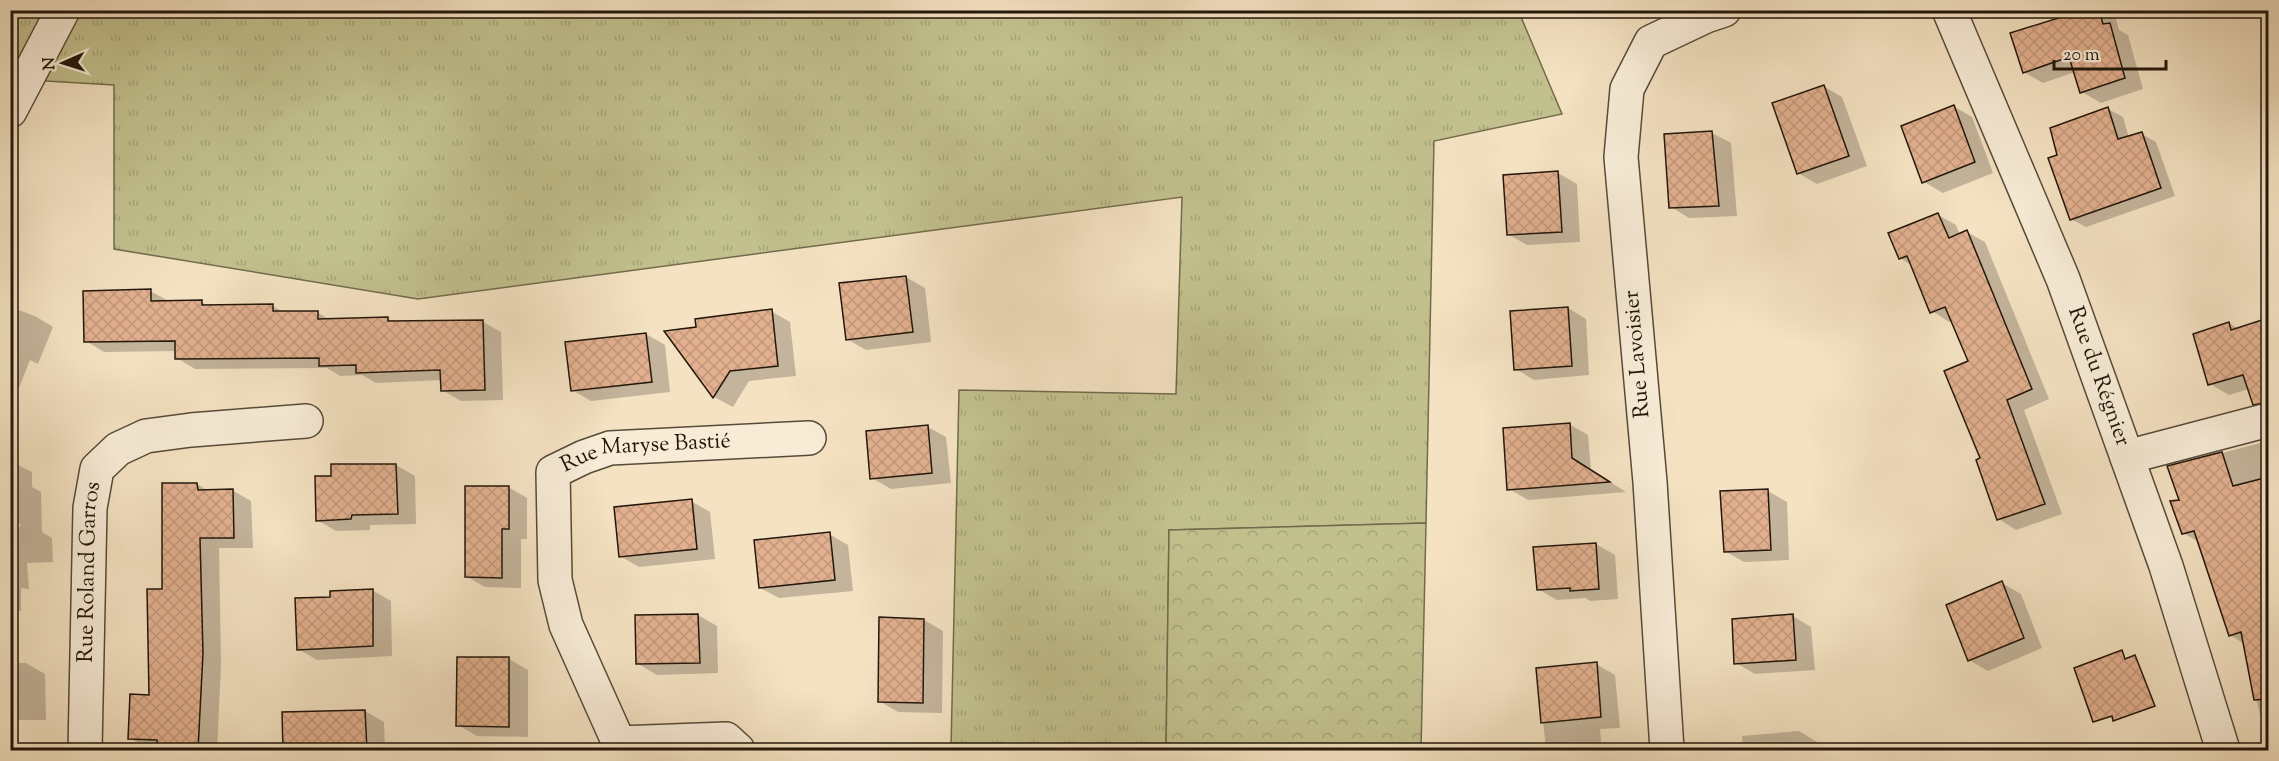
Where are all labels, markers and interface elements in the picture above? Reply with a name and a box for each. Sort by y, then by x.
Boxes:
north arrow [33,33,93,93]
scale bar [2054,33,2166,71]
text: 20 m [2063,43,2100,69]
text: N [39,56,62,71]
street label: Rue Lavoisier [1616,289,1660,419]
street label: Rue du Régnier [2058,302,2138,451]
street label: Rue Maryse Bastié [555,426,732,482]
street label: Rue Roland Garros [71,479,110,663]

